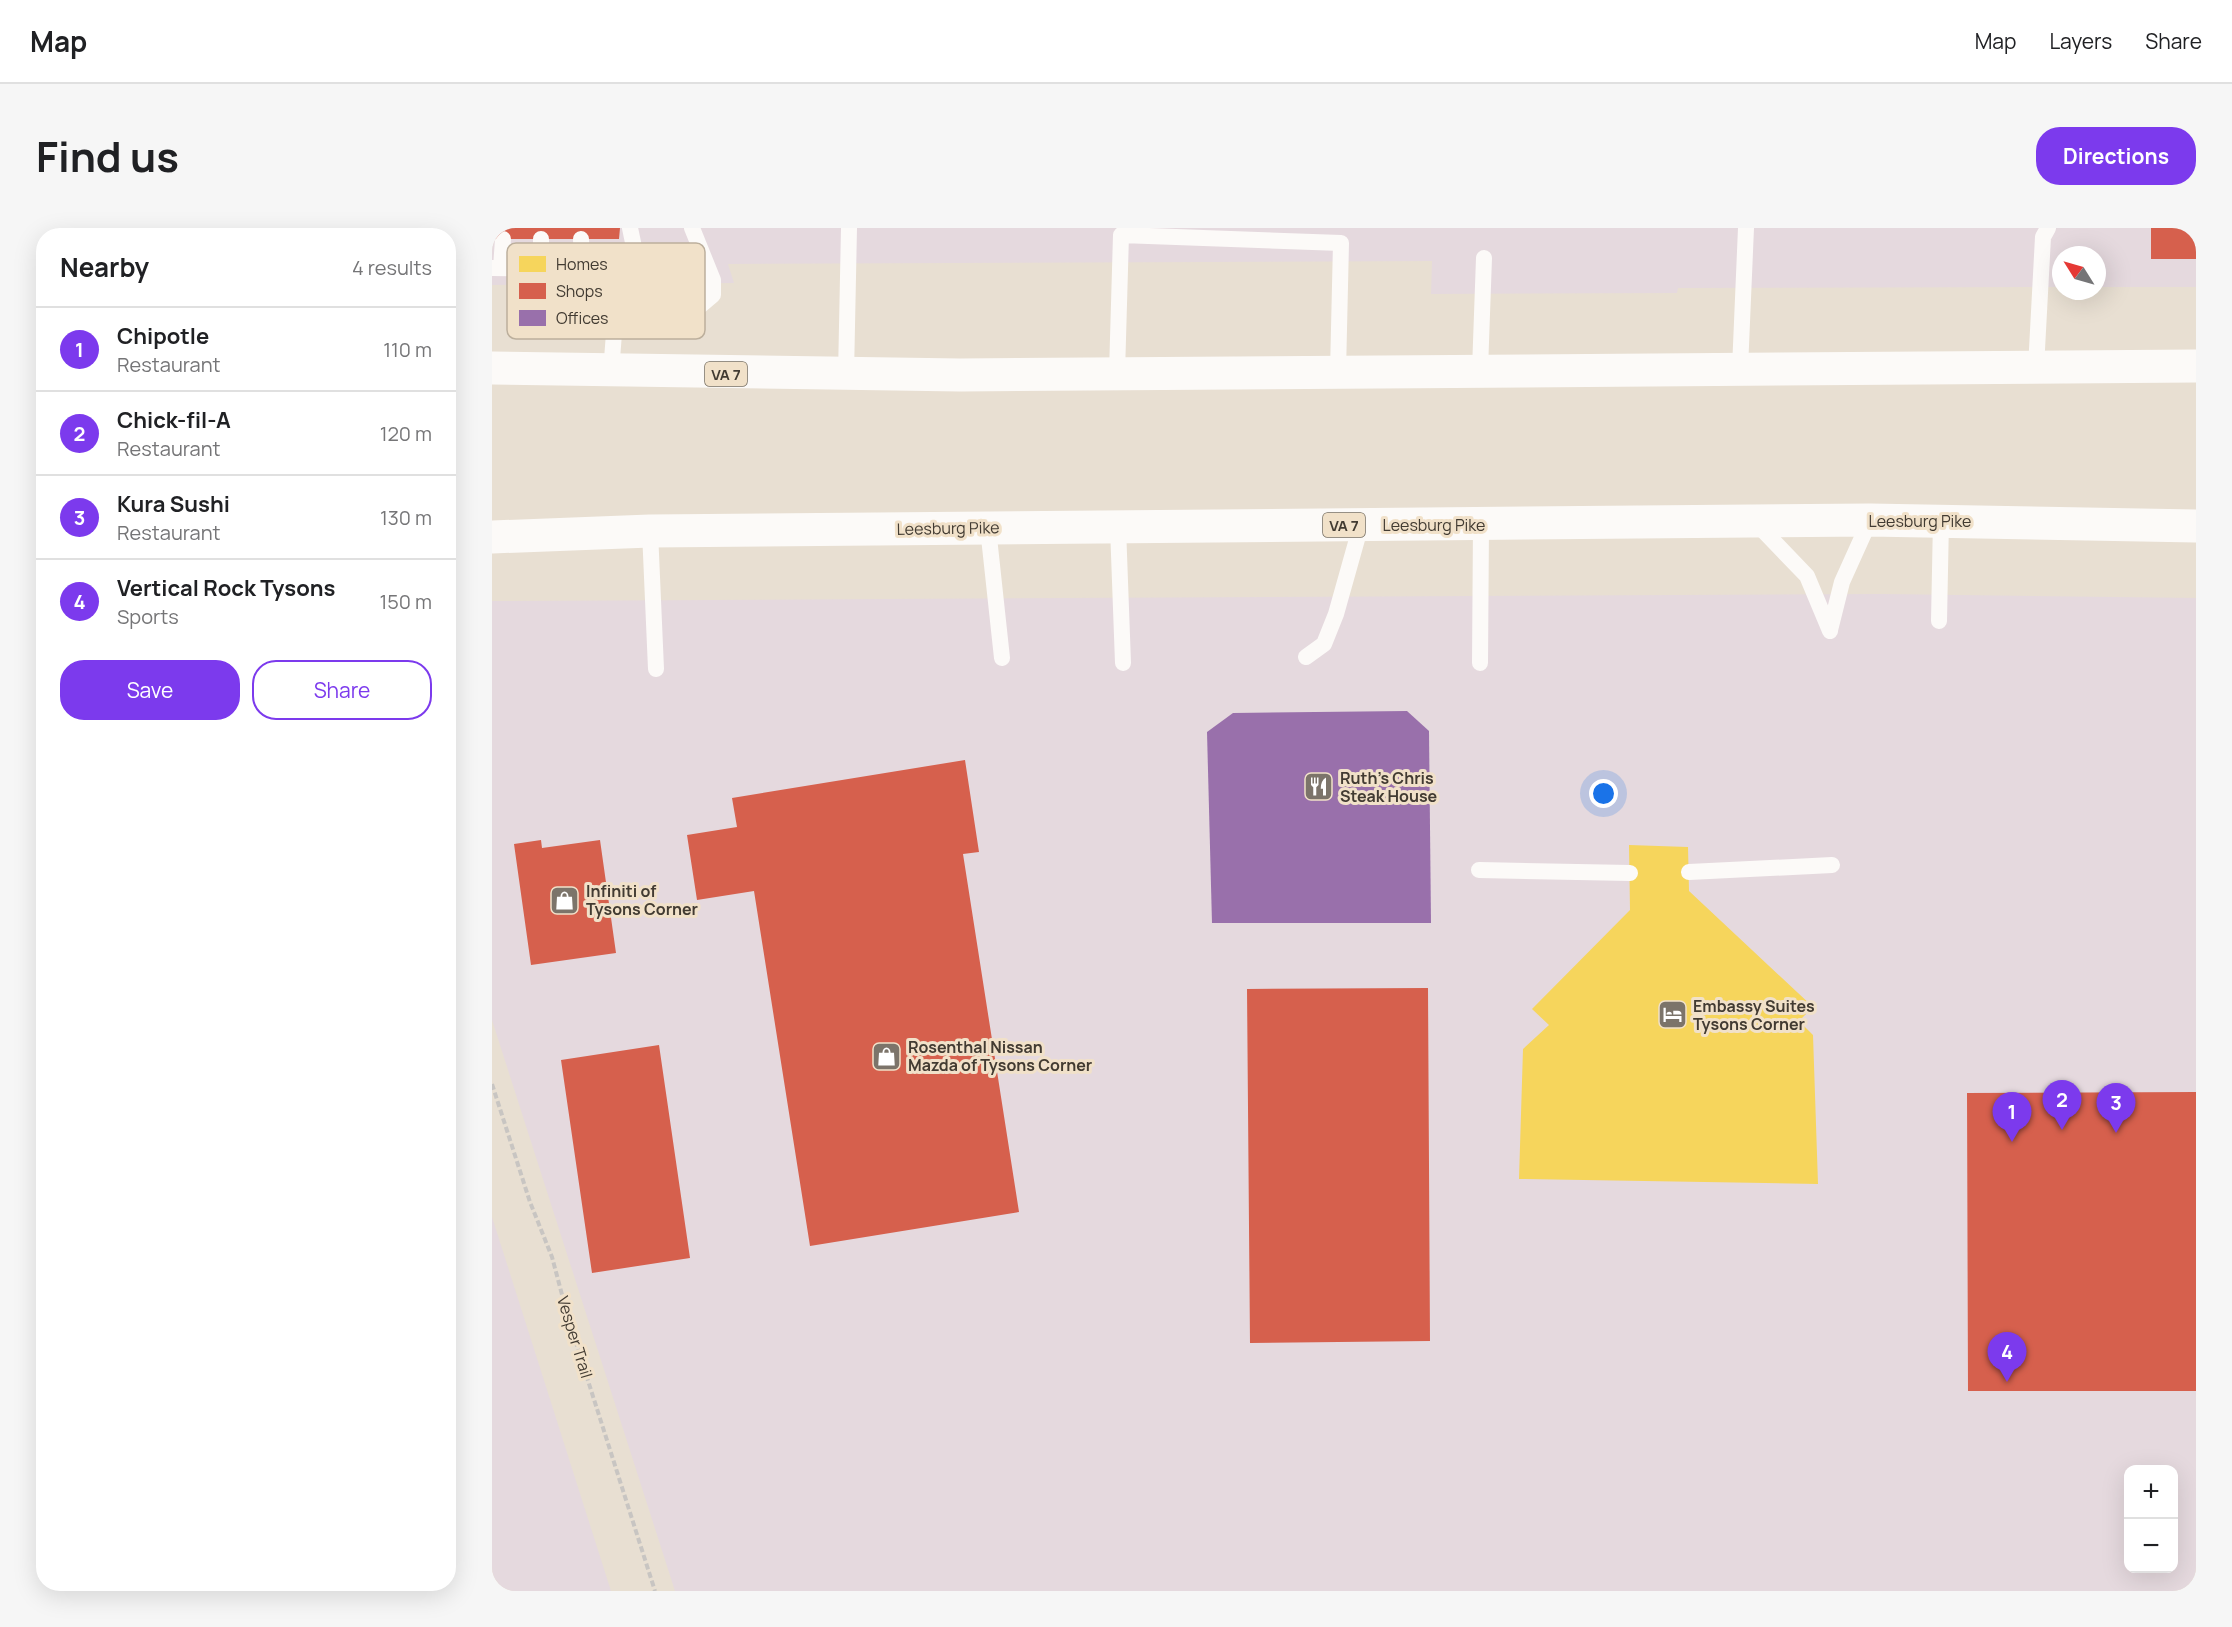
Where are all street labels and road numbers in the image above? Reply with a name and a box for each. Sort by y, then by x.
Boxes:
road number: VA 7 [705,362,747,386]
street label: Leesburg Pike [1869,510,1971,532]
road number: VA 7 [1323,513,1365,537]
street label: Leesburg Pike [1383,514,1485,536]
street label: Leesburg Pike [896,516,1000,540]
street label: Vesper Trail [552,1293,598,1381]

